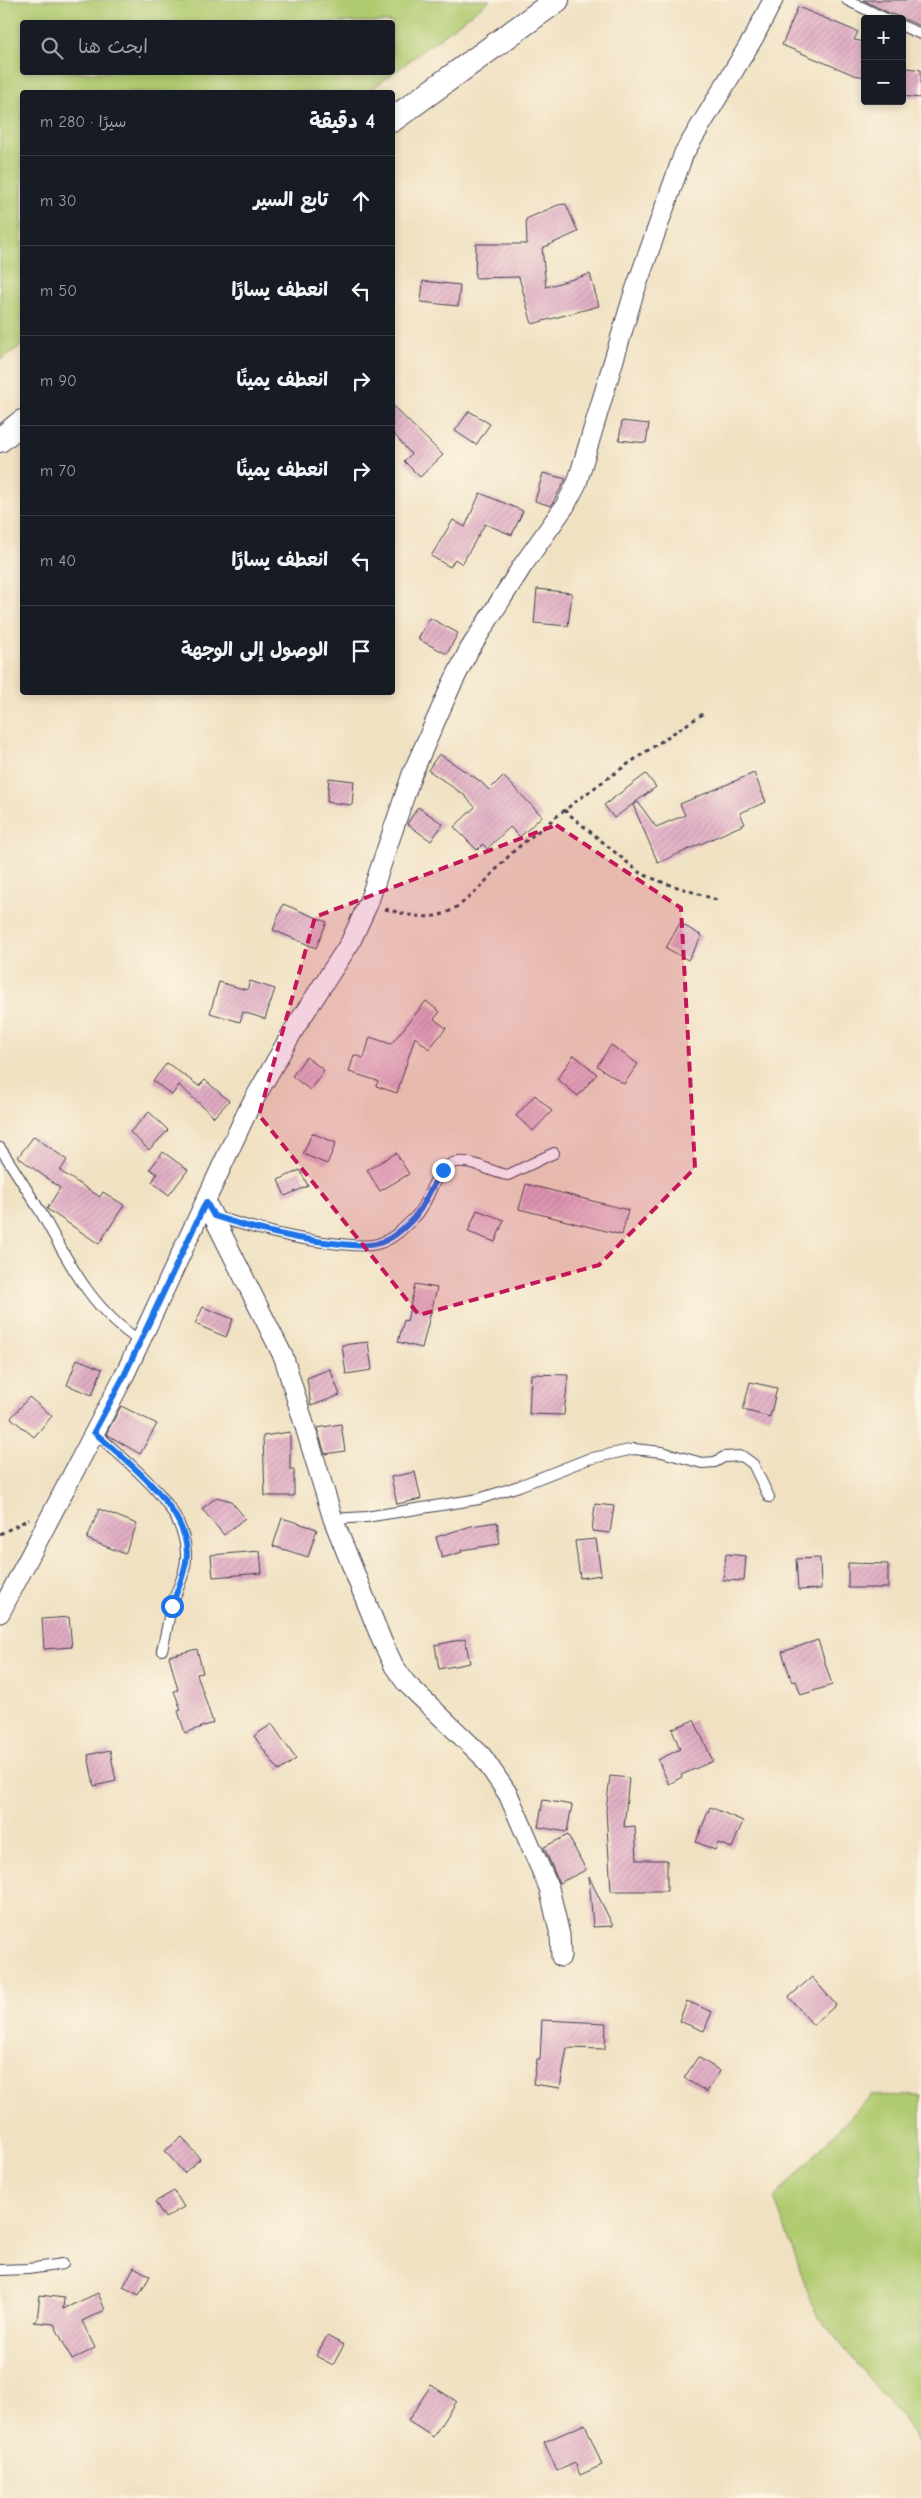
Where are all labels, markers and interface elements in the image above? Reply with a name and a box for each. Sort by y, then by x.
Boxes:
map controls [861,15,906,105]
button: + [861,15,906,60]
search box [20,20,395,75]
icon: search [38,34,66,62]
text: ابحث هنا [78,36,148,58]
button: − [861,60,906,105]
text: 4 دقيقة [309,109,375,133]
text: سيرًا · 280 m [40,113,126,131]
icon: ahead [347,187,375,215]
text: تابع السير [254,189,328,211]
text: 30 m [40,192,76,210]
icon: left [347,277,375,305]
text: انعطف يسارًا [231,279,328,301]
text: 50 m [40,282,77,300]
icon: right [347,367,375,395]
text: انعطف يمينًا [236,369,328,391]
text: 90 m [40,372,77,390]
icon: right [347,457,375,485]
text: انعطف يمينًا [236,459,328,481]
text: 70 m [40,462,76,480]
icon: left [347,547,375,575]
text: انعطف يسارًا [231,549,328,571]
text: 40 m [40,552,76,570]
icon: arrive [347,637,375,665]
text: الوصول إلى الوجهة [181,639,328,661]
route end [432,1159,455,1182]
route start [161,1595,184,1618]

